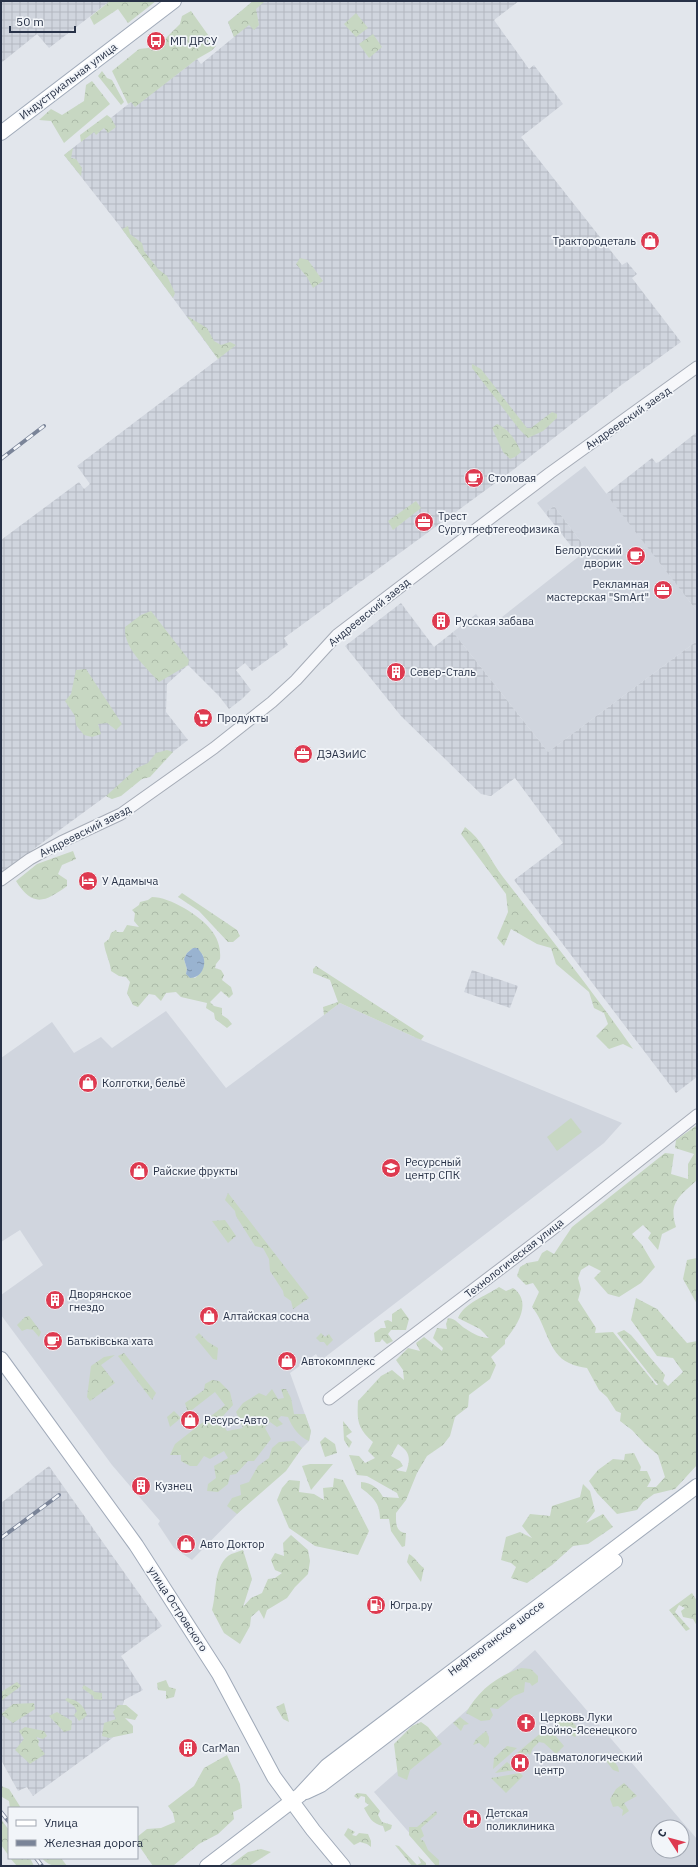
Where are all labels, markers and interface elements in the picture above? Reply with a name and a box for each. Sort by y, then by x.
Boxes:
scale bar [10,8,75,34]
text: 50 m [16,14,44,29]
bus stop icon: МП ДРСУ [145,30,167,52]
place label: МП ДРСУ [170,34,218,48]
street label: Индустриальная улица [16,40,120,122]
shop icon: Трактородеталь [639,230,661,252]
place label: Трактородеталь [553,234,636,248]
street label: Андреевский заезд [583,383,674,453]
cafe icon: Столовая [463,467,485,489]
place label: Столовая [488,471,536,485]
place label: Трест Сургутнефтегеофизика [438,509,559,536]
office icon: Трест Сургутнефтегеофизика [413,511,435,533]
place label: Белорусский дворик [555,543,622,570]
cafe icon: Белорусский дворик [625,545,647,567]
street label: Андреевский заезд [325,574,413,649]
place label: Рекламная мастерская "SmArt" [546,577,649,604]
office icon: Рекламная мастерская "SmArt" [652,579,674,601]
building icon: Русская забава [430,610,452,632]
place label: Русская забава [455,614,534,628]
building icon: Север-Сталь [385,661,407,683]
place label: Север-Сталь [410,665,476,679]
supermarket icon: Продукты [192,707,214,729]
place label: Продукты [217,711,268,725]
office icon: ДЭАЗиИС [292,743,314,765]
place label: ДЭАЗиИС [317,747,366,761]
street label: Андреевский заезд [37,802,134,860]
hotel icon: У Адамыча [77,870,99,892]
place label: У Адамыча [102,874,158,888]
shop icon: Колготки, бельё [77,1072,99,1094]
place label: Колготки, бельё [102,1076,185,1090]
place label: Ресурсный центр СПК [405,1155,461,1182]
school or university icon: Ресурсный центр СПК [380,1157,402,1179]
shop icon: Райские фрукты [128,1160,150,1182]
place label: Райские фрукты [153,1164,238,1178]
street label: Технологическая улица [462,1215,566,1301]
place label: Дворянское гнездо [69,1287,132,1314]
building icon: Дворянское гнездо [44,1289,66,1311]
shop icon: Алтайская сосна [198,1305,220,1327]
place label: Алтайская сосна [223,1309,309,1323]
cafe icon: Батькiвська хата [42,1330,64,1352]
place label: Батькiвська хата [67,1334,153,1348]
shop icon: Автокомплекс [276,1350,298,1372]
place label: Автокомплекс [301,1354,375,1368]
shop icon: Ресурс-Авто [179,1409,201,1431]
place label: Ресурс-Авто [204,1413,268,1427]
building icon: Кузнец [130,1475,152,1497]
place label: Кузнец [155,1479,193,1493]
shop icon: Авто Доктор [175,1533,197,1555]
place label: Авто Доктор [200,1537,265,1551]
street label: улица Островского [145,1564,211,1654]
fuel station icon: Югра.ру [365,1594,387,1616]
street label: Нефтеюганское шоссе [445,1597,547,1679]
place label: Югра.ру [390,1598,433,1612]
place label: Церковь Луки Войно-Ясенецкого [540,1710,637,1737]
church icon: Церковь Луки Войно-Ясенецкого [515,1712,537,1734]
building icon: CarMan [177,1737,199,1759]
place label: CarMan [202,1741,240,1755]
place label: Травматологический центр [534,1750,643,1777]
hospital icon: Травматологический центр [509,1752,531,1774]
place label: Детская поликлиника [486,1806,555,1833]
legend [8,1807,138,1859]
hospital icon: Детская поликлиника [461,1808,483,1830]
text: Улица [44,1815,78,1830]
north arrow [650,1819,690,1859]
text: С [654,1826,670,1840]
text: Железная дорога [44,1835,144,1850]

